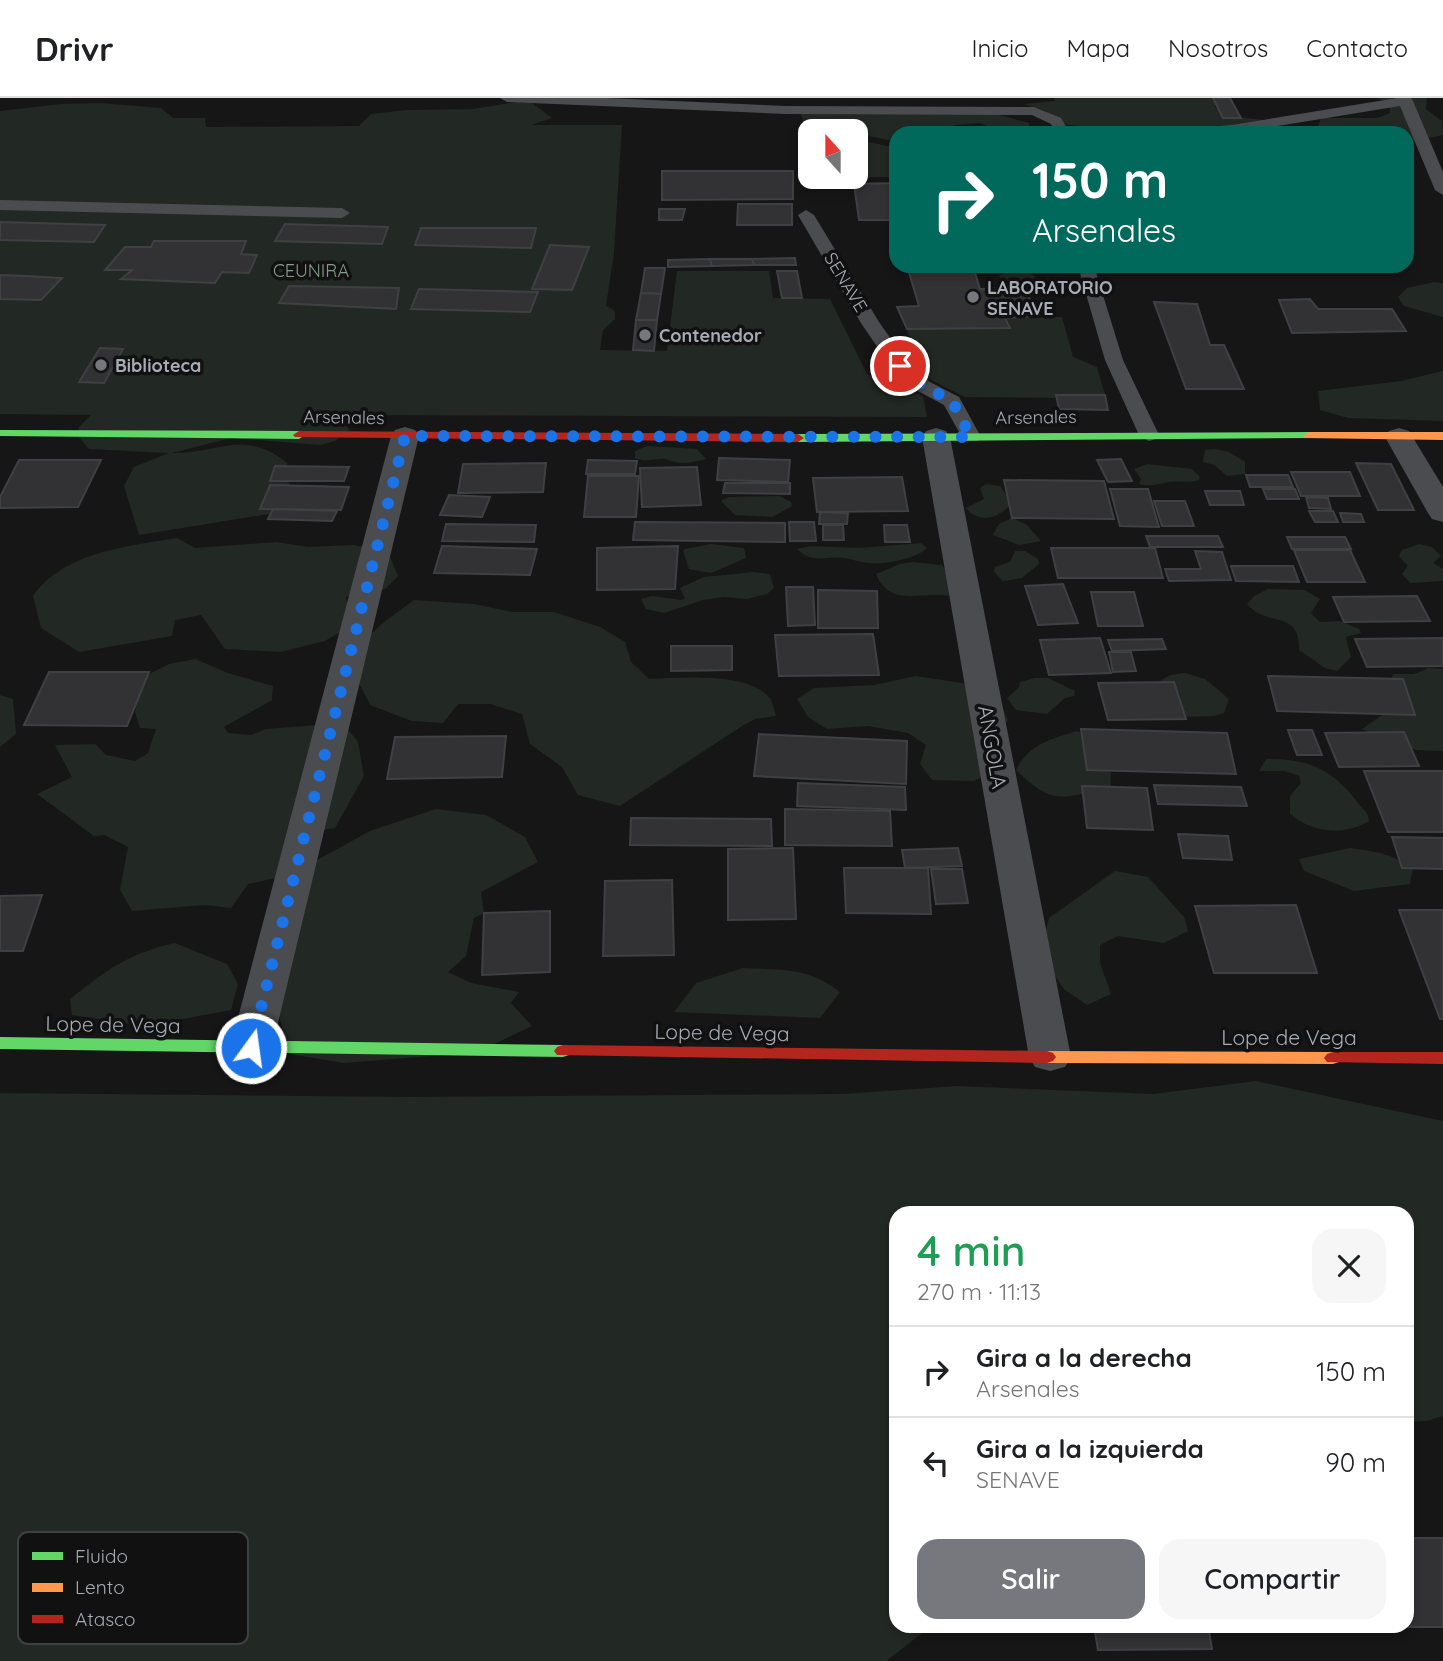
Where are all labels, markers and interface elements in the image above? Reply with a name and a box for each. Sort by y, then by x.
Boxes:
text: Drivr [35,28,114,69]
text: Inicio [971,33,1029,63]
text: Mapa [1067,33,1130,63]
text: Nosotros [1168,33,1268,63]
text: Contacto [1306,33,1408,63]
north arrow [798,119,868,189]
map controls [798,119,868,189]
text: 150 m [1032,149,1168,210]
icon: right [917,154,1008,245]
text: Arsenales [1032,210,1176,250]
street label: SENAVE [819,248,873,316]
park label: CEUNIRA [273,259,349,282]
place label: LABORATORIO SENAVE [987,276,1113,320]
marker: LABORATORIO SENAVE [965,289,981,305]
place label: Contenedor [659,324,762,347]
marker: Contenedor [637,327,653,343]
pin [870,336,930,396]
icon: arrive [881,347,919,385]
place label: Biblioteca [115,354,201,377]
marker: Biblioteca [93,357,109,373]
street label: Arsenales [303,405,385,429]
street label: Arsenales [995,405,1077,429]
street label: ANGOLA [973,703,1013,791]
street label: Lope de Vega [45,1010,181,1038]
position arrow [214,1011,288,1085]
street label: Lope de Vega [654,1018,790,1046]
street label: Lope de Vega [1221,1024,1357,1050]
text: 4 min [917,1224,1026,1277]
button: close [1312,1229,1386,1303]
text: 270 m · 11:13 [917,1277,1041,1306]
text: Gira a la derecha [976,1341,1192,1374]
icon: right [917,1353,955,1391]
text: 150 m [1316,1355,1386,1388]
text: Arsenales [976,1374,1080,1403]
text: Gira a la izquierda [976,1432,1204,1465]
icon: left [917,1444,955,1482]
text: 90 m [1325,1446,1386,1479]
text: SENAVE [976,1465,1060,1494]
legend [18,1532,248,1644]
button: Salir [917,1539,1145,1619]
button: Compartir [1159,1539,1386,1619]
text: Fluido [75,1544,128,1568]
text: Lento [75,1575,125,1599]
text: Atasco [75,1607,135,1631]

